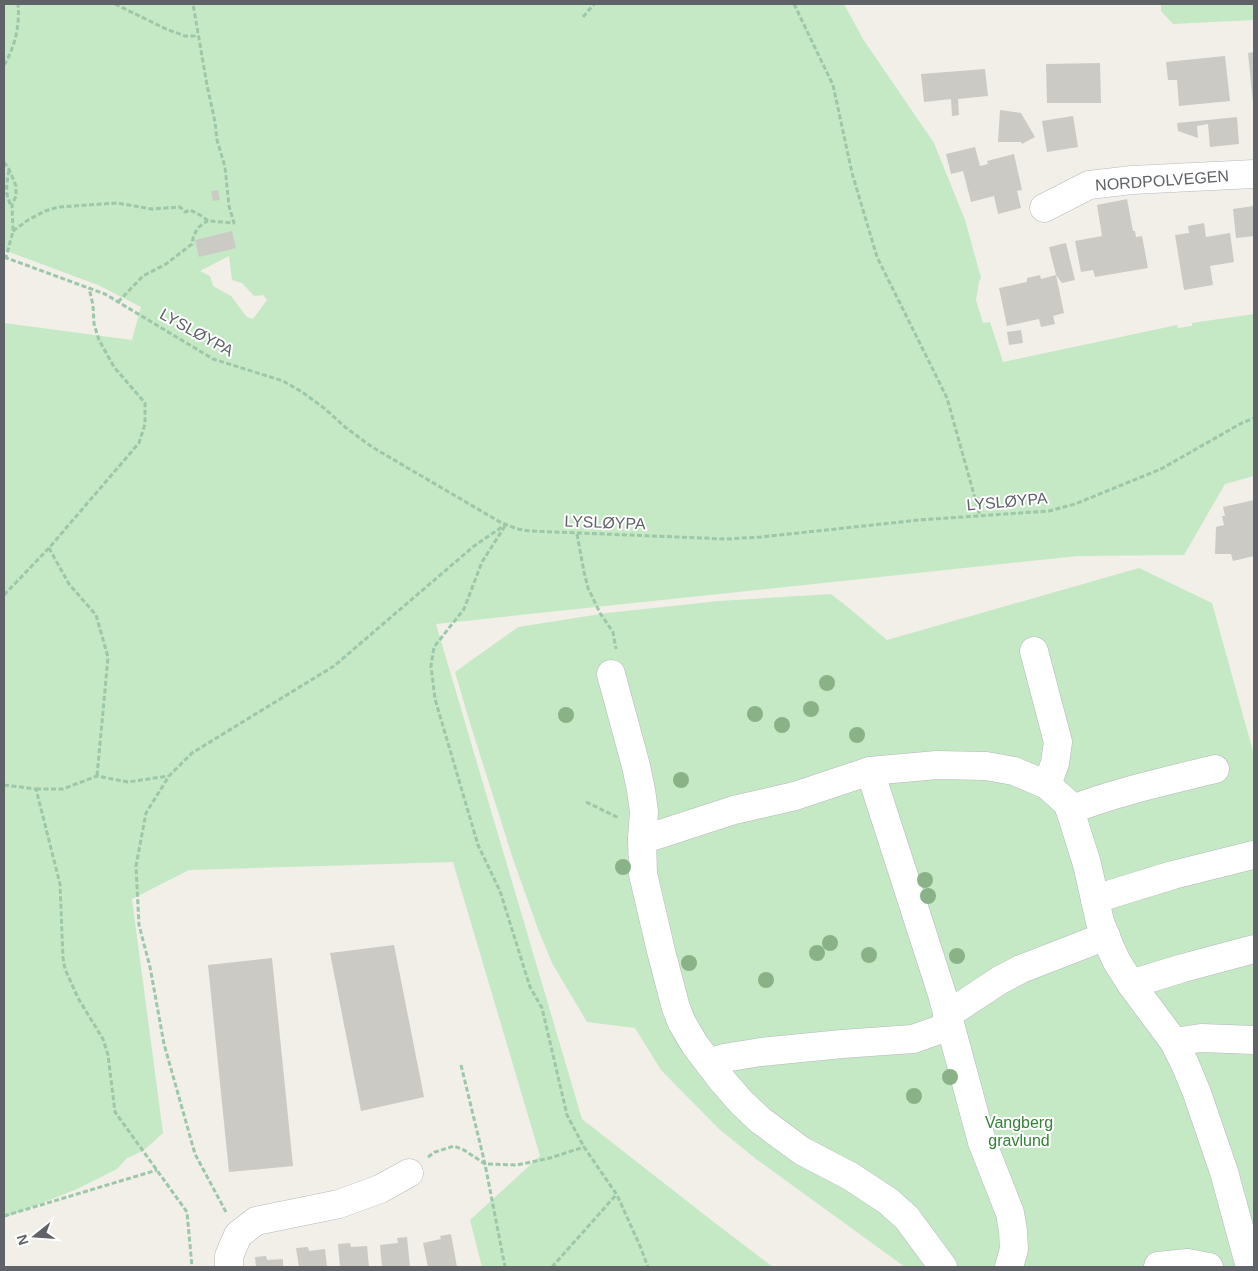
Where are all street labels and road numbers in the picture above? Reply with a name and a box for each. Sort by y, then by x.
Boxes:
street label: NORDPOLVEGEN [1095,167,1229,194]
street label: LYSLØYPA [157,305,237,360]
street label: LYSLØYPA [966,489,1049,514]
street label: LYSLØYPA [564,513,646,532]

